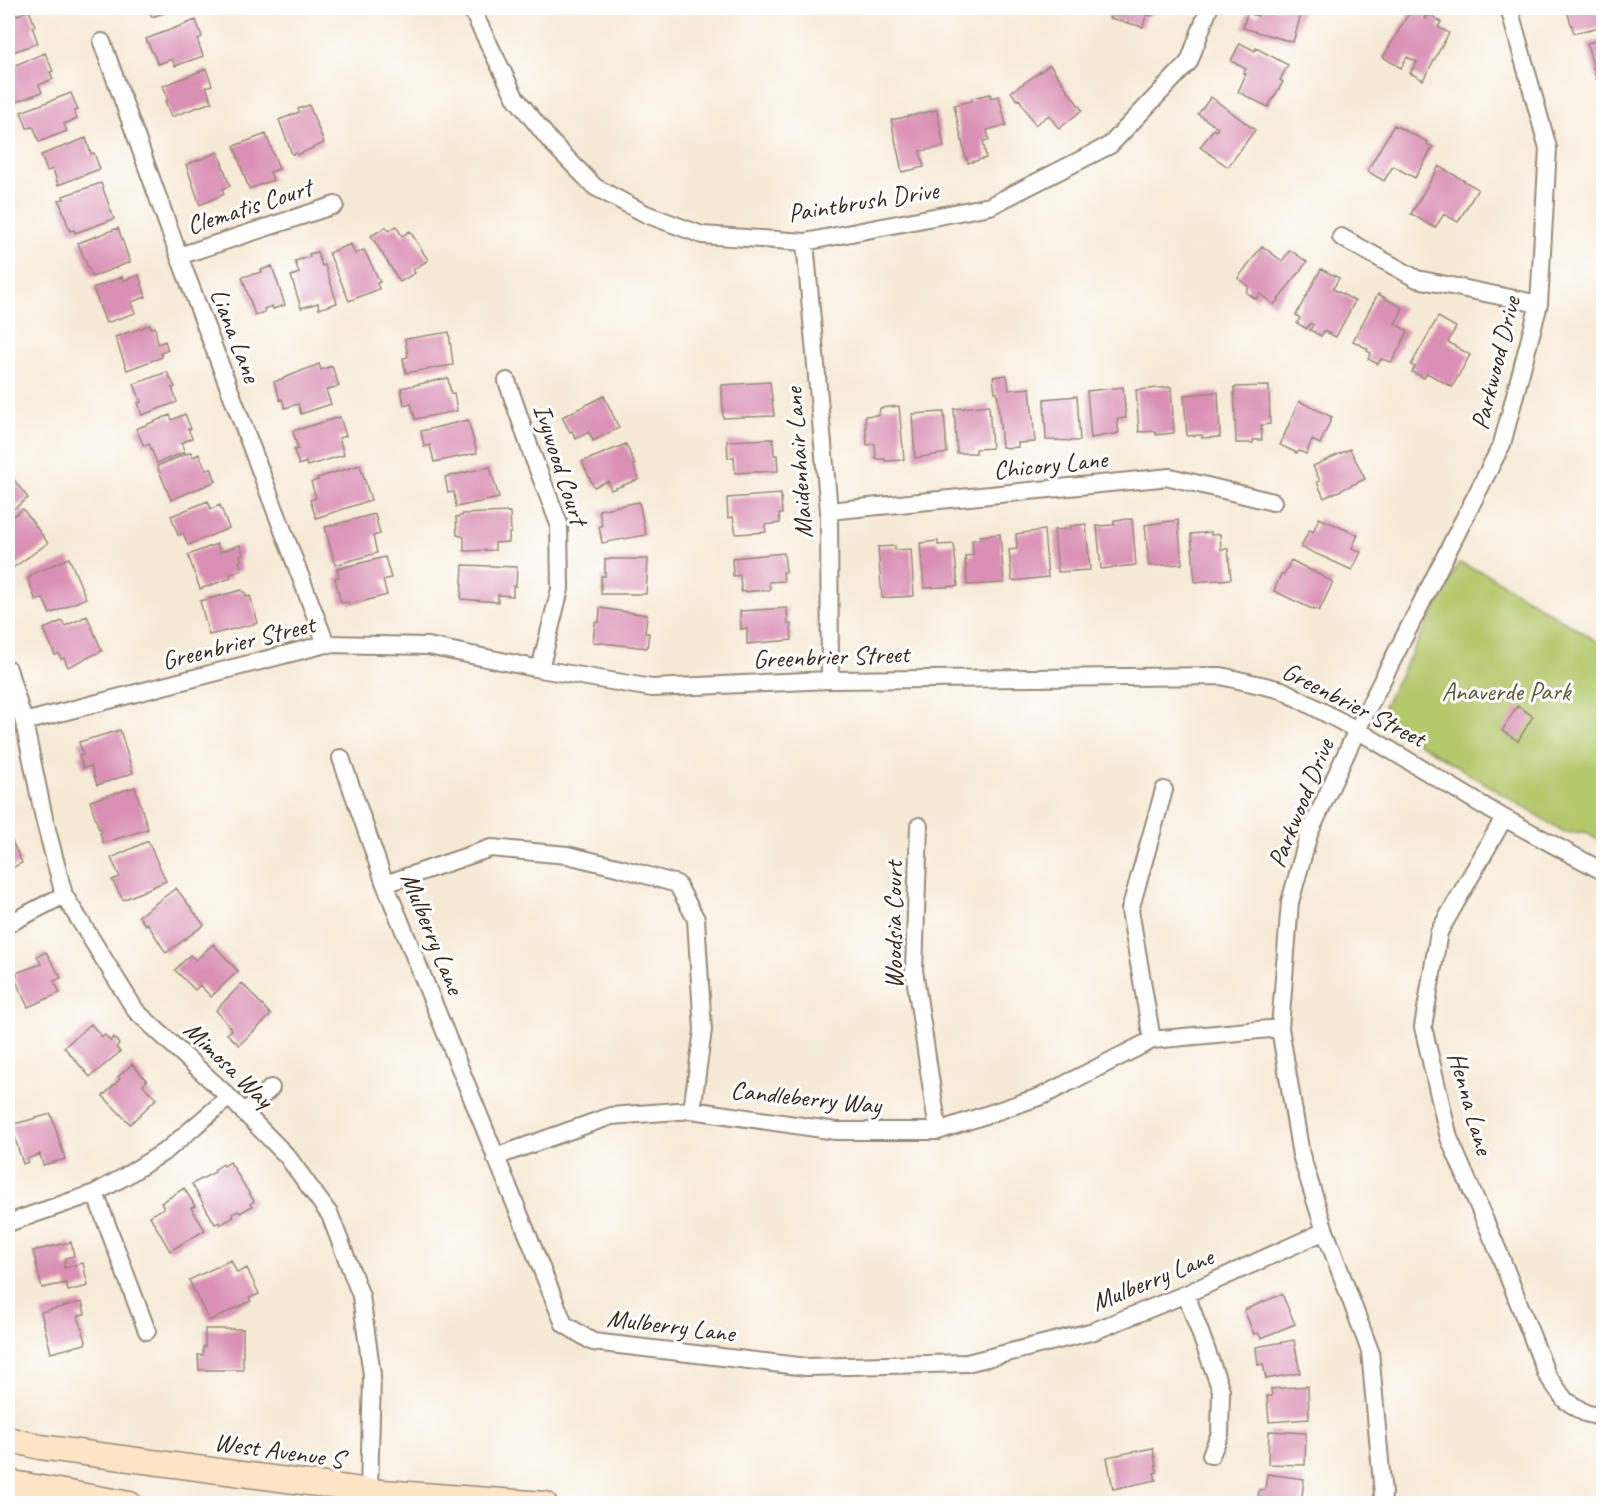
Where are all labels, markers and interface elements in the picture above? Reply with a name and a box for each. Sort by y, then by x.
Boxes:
street label: Clematis Court [183,170,319,242]
street label: Paintbrush Drive [786,173,942,230]
street label: Liana Lane [203,284,269,388]
street label: Parkwood Drive [1463,292,1528,433]
street label: Maidenhair Lane [777,384,820,539]
street label: Ivywood Court [526,400,597,532]
street label: Chicory Lane [992,442,1111,487]
street label: Greenbrier Street [158,607,320,677]
street label: Greenbrier Street [752,637,912,676]
street label: Greenbrier Street [1277,654,1433,756]
park label: Anaverde Park [1442,675,1573,708]
street label: Parkwood Drive [1260,733,1342,872]
street label: Woodsia Court [877,859,910,989]
street label: Mulberry Lane [393,868,473,1001]
street label: Mimosa Way [177,1013,282,1117]
street label: Henna Lane [1440,1048,1502,1161]
street label: Candleberry Way [729,1073,885,1122]
street label: Mulberry Lane [1087,1239,1220,1319]
street label: Mulberry Lane [605,1301,739,1350]
street label: West Avenue S [212,1425,351,1477]

